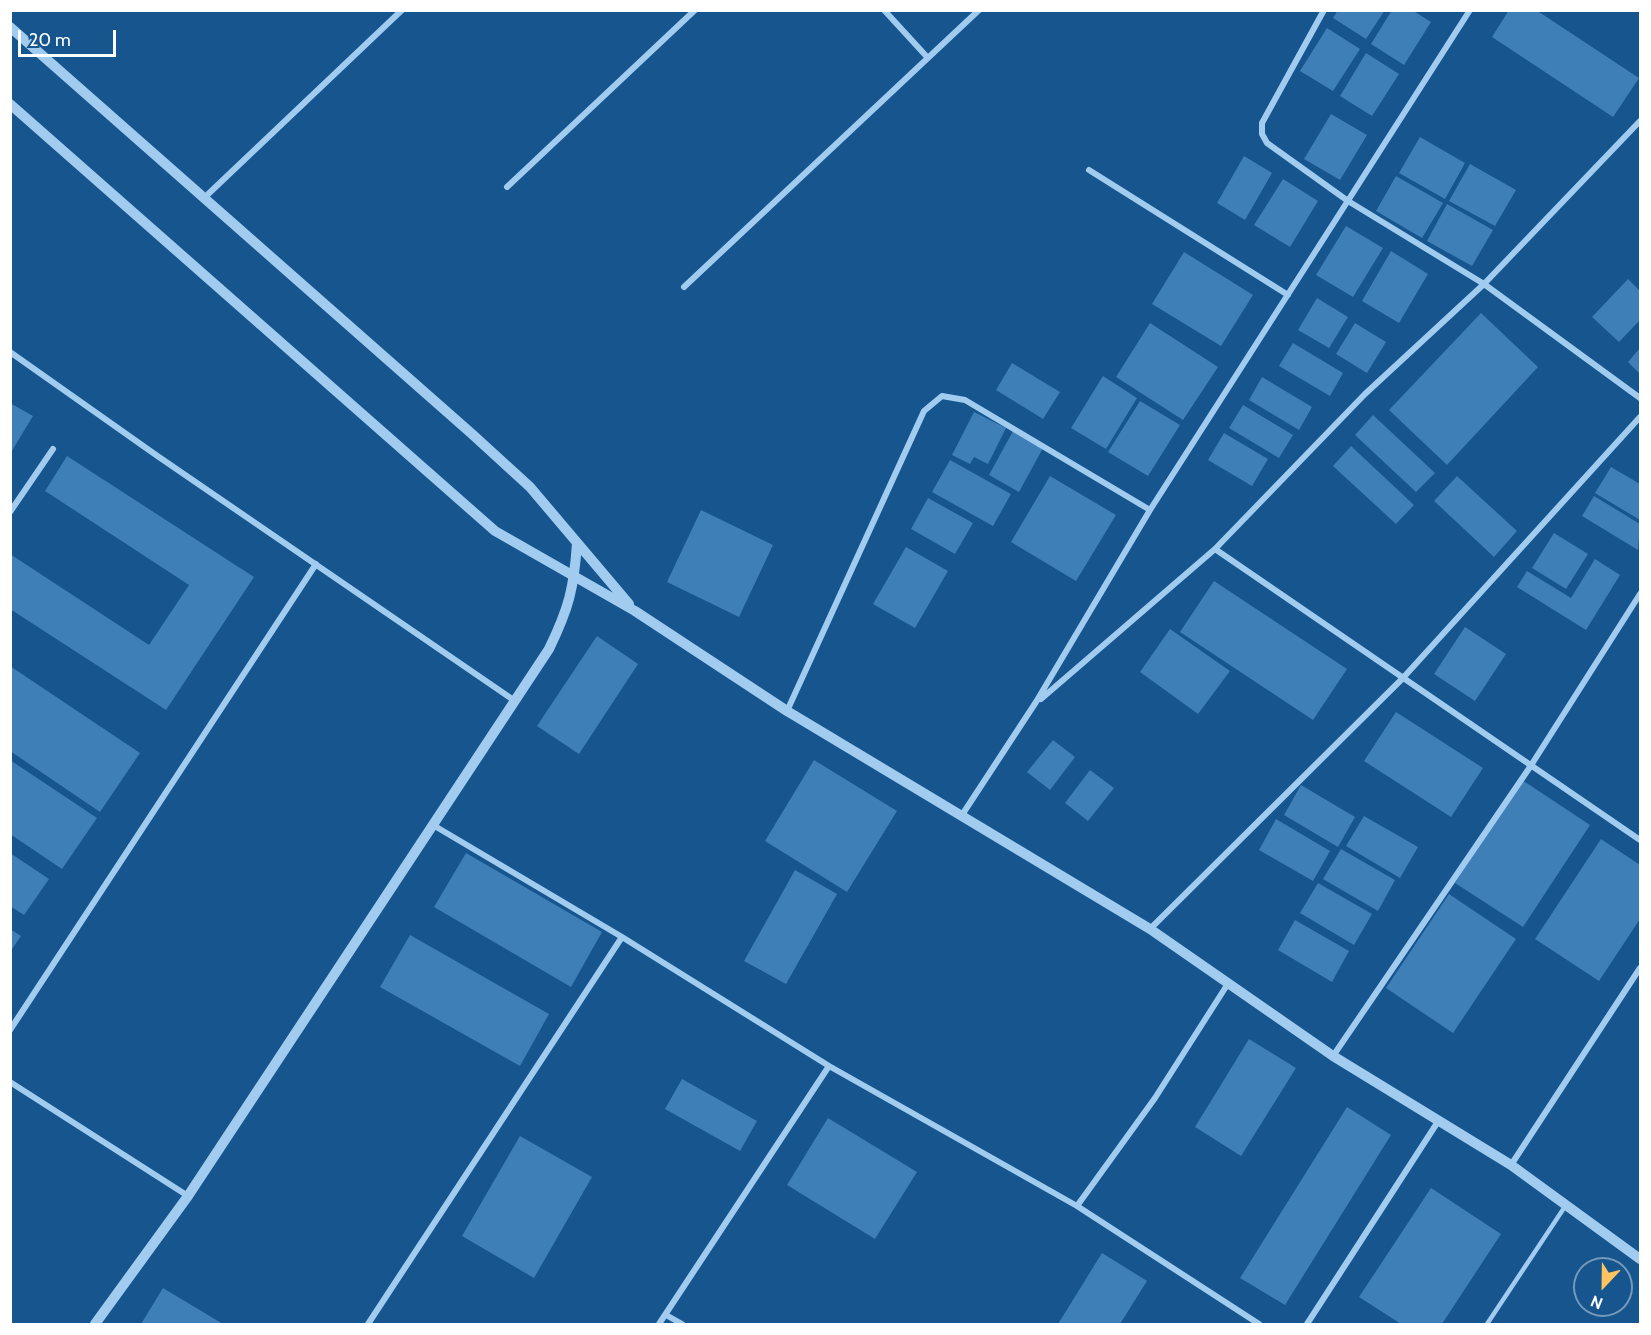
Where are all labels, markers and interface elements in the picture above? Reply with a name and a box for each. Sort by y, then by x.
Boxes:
scale bar [21,18,118,56]
text: 20 m [29,29,71,51]
north arrow [1573,1257,1633,1317]
text: N [1588,1291,1606,1313]

